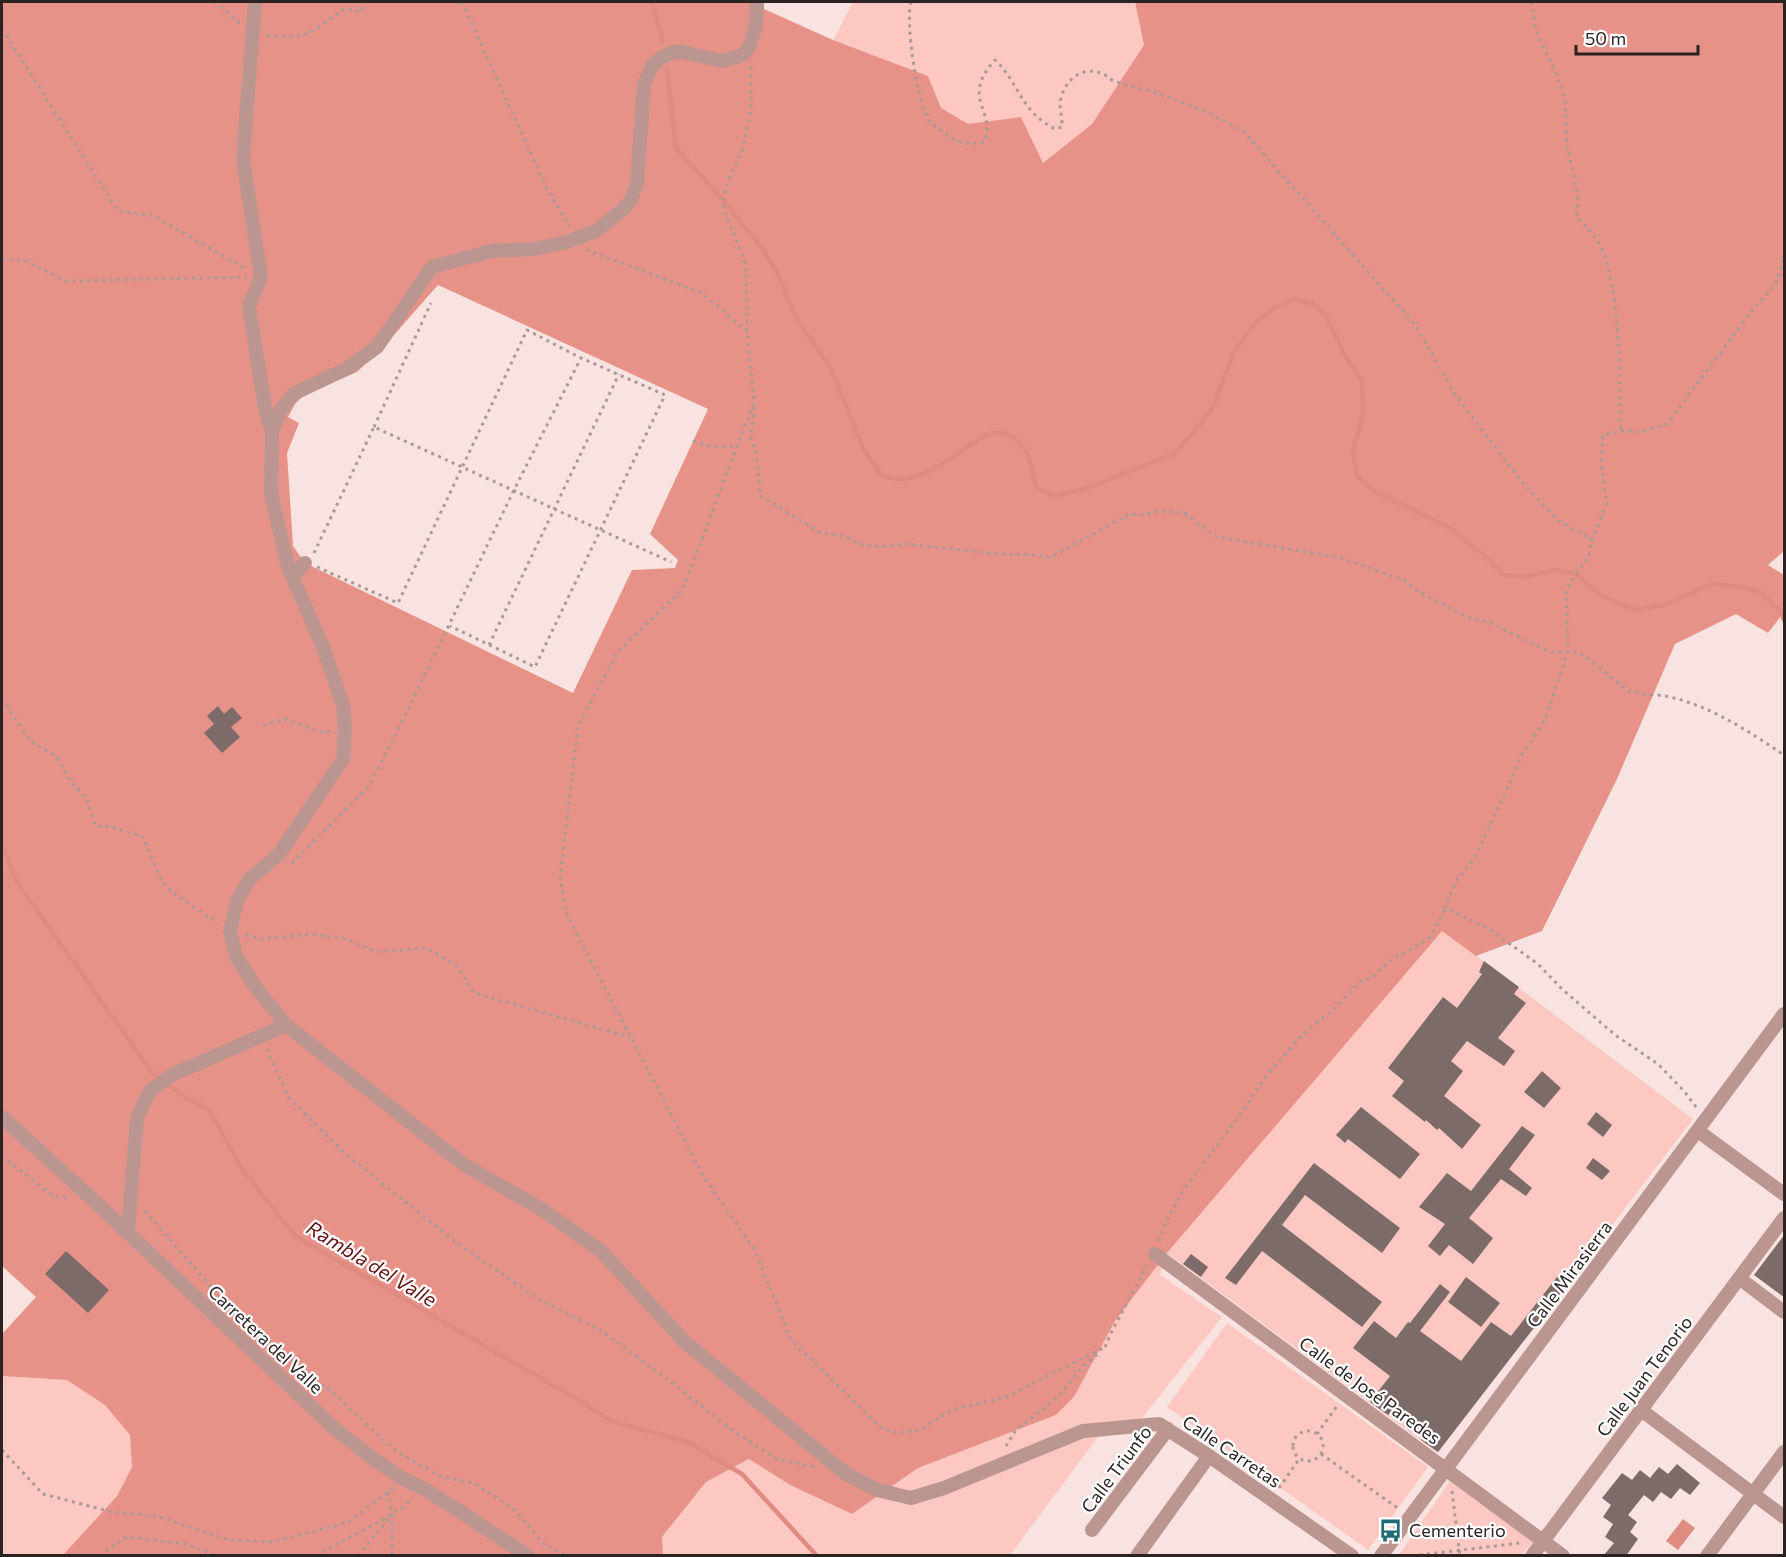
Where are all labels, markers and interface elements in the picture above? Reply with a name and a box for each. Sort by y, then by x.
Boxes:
scale bar [1576,18,1698,56]
text: 50 m [1585,27,1626,49]
water label: Rambla del Valle [303,1215,442,1311]
street label: Calle Mirasierra [1522,1216,1616,1332]
street label: Carretera del Valle [204,1280,328,1398]
street label: Calle Juan Tenorio [1591,1311,1697,1441]
street label: Calle de José Paredes [1295,1331,1445,1449]
street label: Calle Carretas [1179,1410,1285,1492]
street label: Calle Triunfo [1076,1421,1156,1517]
bus stop icon: Cementerio [1378,1517,1404,1543]
place label: Cementerio [1409,1519,1506,1541]

